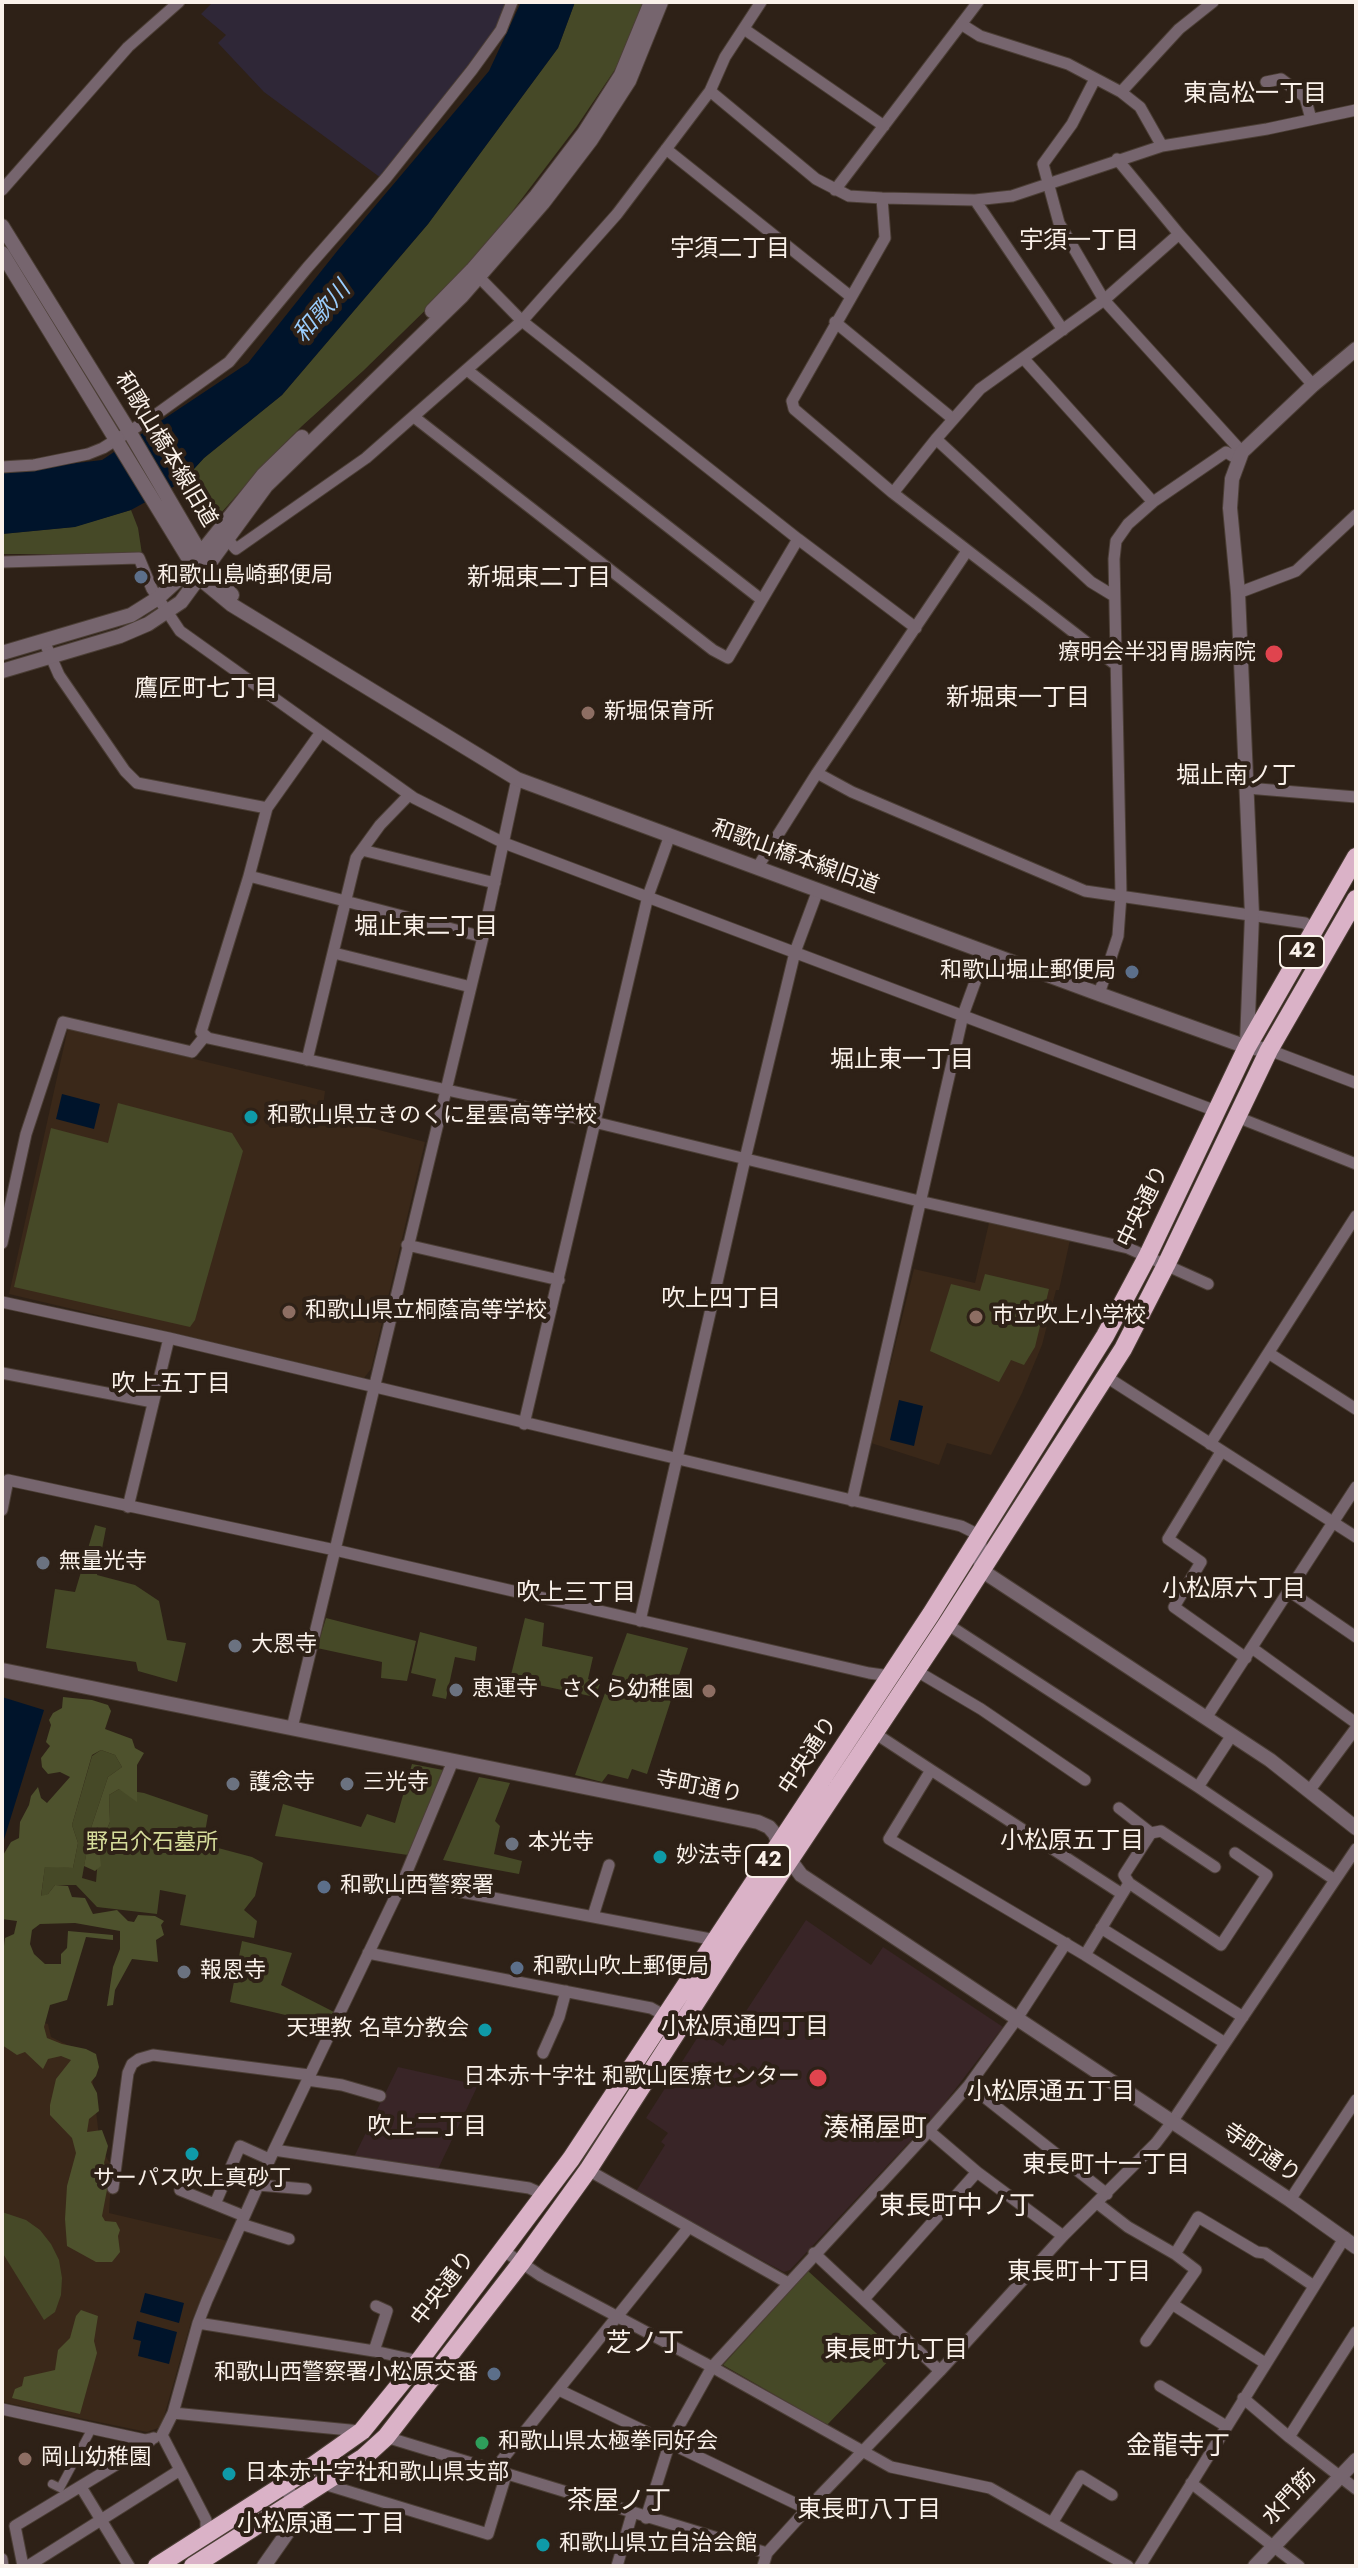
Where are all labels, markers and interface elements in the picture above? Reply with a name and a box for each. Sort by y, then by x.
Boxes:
district label: 東高松一丁目 [1183,81,1327,109]
district label: 宇須一丁目 [1019,228,1139,256]
district label: 宇須二丁目 [670,236,790,264]
water label: 和歌川 [289,276,357,350]
street label: 和歌山橋本線旧道 [108,368,222,532]
place label: 和歌山島崎郵便局 [157,564,333,590]
district label: 新堀東二丁目 [467,565,611,593]
marker: 和歌山島崎郵便局 [132,568,150,586]
place label: 療明会半羽胃腸病院 [1058,641,1256,667]
marker: 療明会半羽胃腸病院 [1263,643,1285,665]
district label: 鷹匠町七丁目 [134,676,278,704]
district label: 新堀東一丁目 [946,685,1090,713]
place label: 新堀保育所 [604,700,714,726]
marker: 新堀保育所 [579,704,597,722]
district label: 堀止南ノ丁 [1176,763,1296,791]
street label: 和歌山橋本線旧道 [708,815,882,901]
district label: 堀止東二丁目 [354,914,498,942]
road number: 42 [1280,936,1324,968]
place label: 和歌山堀止郵便局 [940,959,1116,985]
marker: 和歌山堀止郵便局 [1123,963,1141,981]
district label: 堀止東一丁目 [830,1047,974,1075]
place label: 和歌山県立きのくに星雲高等学校 [267,1104,597,1130]
marker: 和歌山県立きのくに星雲高等学校 [242,1108,260,1126]
street label: 中央通り [1113,1162,1175,1252]
district label: 吹上四丁目 [661,1286,781,1314]
place label: 和歌山県立桐蔭高等学校 [305,1299,547,1325]
marker: 和歌山県立桐蔭高等学校 [280,1303,298,1321]
place label: 市立吹上小学校 [992,1304,1146,1330]
marker: 市立吹上小学校 [967,1308,985,1326]
district label: 吹上五丁目 [111,1371,231,1399]
place label: 無量光寺 [59,1550,147,1576]
marker: 無量光寺 [34,1554,52,1572]
district label: 小松原六丁目 [1162,1576,1306,1604]
district label: 吹上三丁目 [516,1580,636,1608]
place label: 大恩寺 [251,1633,317,1659]
marker: 大恩寺 [226,1637,244,1655]
place label: 恵運寺 [472,1677,538,1703]
place label: さくら幼稚園 [561,1678,693,1704]
marker: 恵運寺 [447,1681,465,1699]
marker: さくら幼稚園 [700,1682,718,1700]
street label: 中央通り [774,1712,844,1800]
street label: 寺町通り [653,1767,745,1809]
place label: 護念寺 [249,1771,315,1797]
place label: 三光寺 [363,1771,429,1797]
marker: 護念寺 [224,1775,242,1793]
marker: 三光寺 [338,1775,356,1793]
district label: 小松原五丁目 [1000,1828,1144,1856]
park label: 野呂介石墓所 [86,1831,218,1857]
place label: 本光寺 [528,1831,594,1857]
marker: 本光寺 [503,1835,521,1853]
place label: 妙法寺 [676,1844,742,1870]
road number: 42 [746,1845,790,1877]
marker: 妙法寺 [651,1848,669,1866]
place label: 和歌山西警察署 [340,1874,494,1900]
marker: 和歌山西警察署 [315,1878,333,1896]
place label: 和歌山吹上郵便局 [533,1955,709,1981]
place label: 報恩寺 [200,1959,266,1985]
marker: 和歌山吹上郵便局 [508,1959,526,1977]
marker: 報恩寺 [175,1963,193,1981]
district label: 小松原通四丁目 [661,2014,829,2042]
place label: 天理教 名草分教会 [286,2017,469,2043]
marker: 天理教 名草分教会 [476,2021,494,2039]
place label: 日本赤十字社 和歌山医療センター [463,2065,800,2091]
marker: 日本赤十字社 和歌山医療センター [807,2067,829,2089]
district label: 小松原通五丁目 [967,2079,1135,2107]
district label: 吹上二丁目 [367,2114,487,2142]
district label: 湊桶屋町 [823,2114,927,2146]
street label: 寺町通り [1217,2118,1305,2190]
marker: サーパス吹上真砂丁 [183,2145,201,2163]
district label: 東長町十一丁目 [1022,2152,1190,2180]
place label: サーパス吹上真砂丁 [93,2167,291,2193]
district label: 東長町中ノ丁 [879,2192,1035,2224]
street label: 中央通り [407,2246,481,2332]
district label: 東長町十丁目 [1007,2259,1151,2287]
district label: 芝ノ丁 [606,2329,684,2361]
district label: 東長町九丁目 [824,2337,968,2365]
place label: 和歌山西警察署小松原交番 [214,2361,478,2387]
marker: 和歌山西警察署小松原交番 [485,2365,503,2383]
place label: 和歌山県太極拳同好会 [498,2430,718,2456]
district label: 金龍寺丁 [1126,2432,1230,2464]
marker: 和歌山県太極拳同好会 [473,2434,491,2452]
place label: 岡山幼稚園 [41,2446,151,2472]
marker: 岡山幼稚園 [16,2450,34,2468]
place label: 日本赤十字社和歌山県支部 [245,2461,509,2487]
marker: 日本赤十字社和歌山県支部 [220,2465,238,2483]
street label: 水門筋 [1258,2465,1322,2531]
district label: 茶屋ノ丁 [567,2487,671,2519]
district label: 東長町八丁目 [797,2497,941,2525]
district label: 小松原通二丁目 [237,2511,405,2539]
place label: 和歌山県立自治会館 [559,2532,757,2558]
marker: 和歌山県立自治会館 [534,2536,552,2554]

